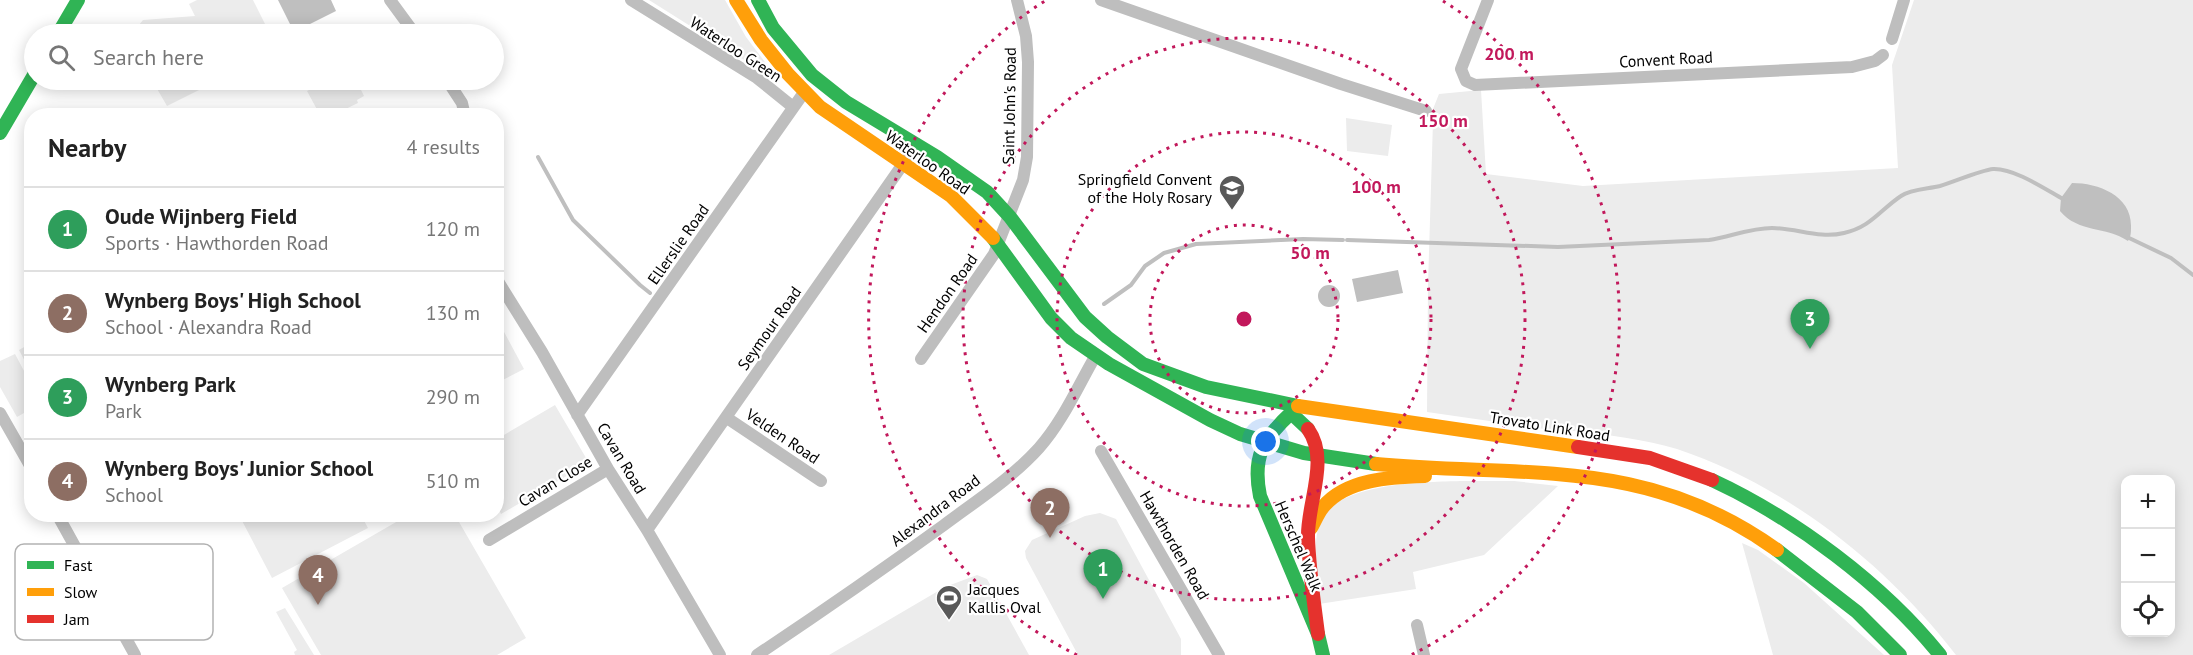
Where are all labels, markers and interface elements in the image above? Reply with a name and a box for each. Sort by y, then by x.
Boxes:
street label: Waterloo Green [686,12,786,86]
search box [24,24,504,90]
icon: search [45,41,78,74]
text: 200 m [1484,42,1534,65]
text: Search here [93,43,204,71]
street label: Saint John's Road [998,47,1020,165]
street label: Convent Road [1619,47,1713,71]
text: 150 m [1418,109,1468,132]
street label: Waterloo Road [882,125,974,199]
text: Nearby [48,131,126,164]
text: 4 results [407,134,480,160]
place label: Springfield Convent of the Holy Rosary [1078,169,1213,207]
school or university icon: Springfield Convent of the Holy Rosary [1217,173,1247,211]
text: 100 m [1351,175,1401,198]
street label: Ellerslie Road [643,200,713,288]
text: Oude Wijnberg Field [105,202,297,230]
text: 1 [62,216,73,242]
text: 120 m [426,216,480,242]
text: Sports · Hawthorden Road [105,230,329,256]
text: 50 m [1290,241,1330,264]
street label: Hendon Road [913,250,981,336]
street label: Seymour Road [733,282,805,374]
text: Wynberg Boys' High School [105,286,361,314]
text: 2 [62,300,73,326]
text: 130 m [426,300,480,326]
pin: 3 [1790,300,1830,349]
centre of rings [1234,309,1254,329]
text: School · Alexandra Road [105,314,312,340]
text: Wynberg Park [105,370,236,398]
text: 3 [62,384,73,410]
text: 290 m [426,384,480,410]
text: Park [105,398,142,424]
street label: Velden Road [742,403,824,468]
street label: Trovato Link Road [1488,407,1612,445]
street label: Cavan Road [593,419,651,497]
your location [1251,427,1280,456]
street label: Cavan Close [514,451,596,511]
text: Wynberg Boys' Junior School [105,454,373,482]
text: 4 [62,468,73,494]
text: 510 m [426,468,480,494]
street label: Alexandra Road [886,470,984,550]
map controls [2121,475,2175,637]
button: + [2121,475,2175,529]
text: School [105,482,163,508]
street label: Hawthorden Road [1136,487,1214,603]
pin: 2 [1030,488,1070,538]
street label: Herschel Walk [1271,498,1327,595]
button: − [2121,529,2175,583]
legend [15,544,213,640]
pin: 1 [1084,550,1122,599]
text: Fast [64,555,93,575]
pin: 4 [298,556,338,605]
place label: Jacques Kallis Oval [967,579,1041,617]
text: Slow [64,582,98,602]
sports icon: Jacques Kallis Oval [934,583,964,621]
button: locate [2121,583,2175,637]
text: Jam [63,609,90,629]

